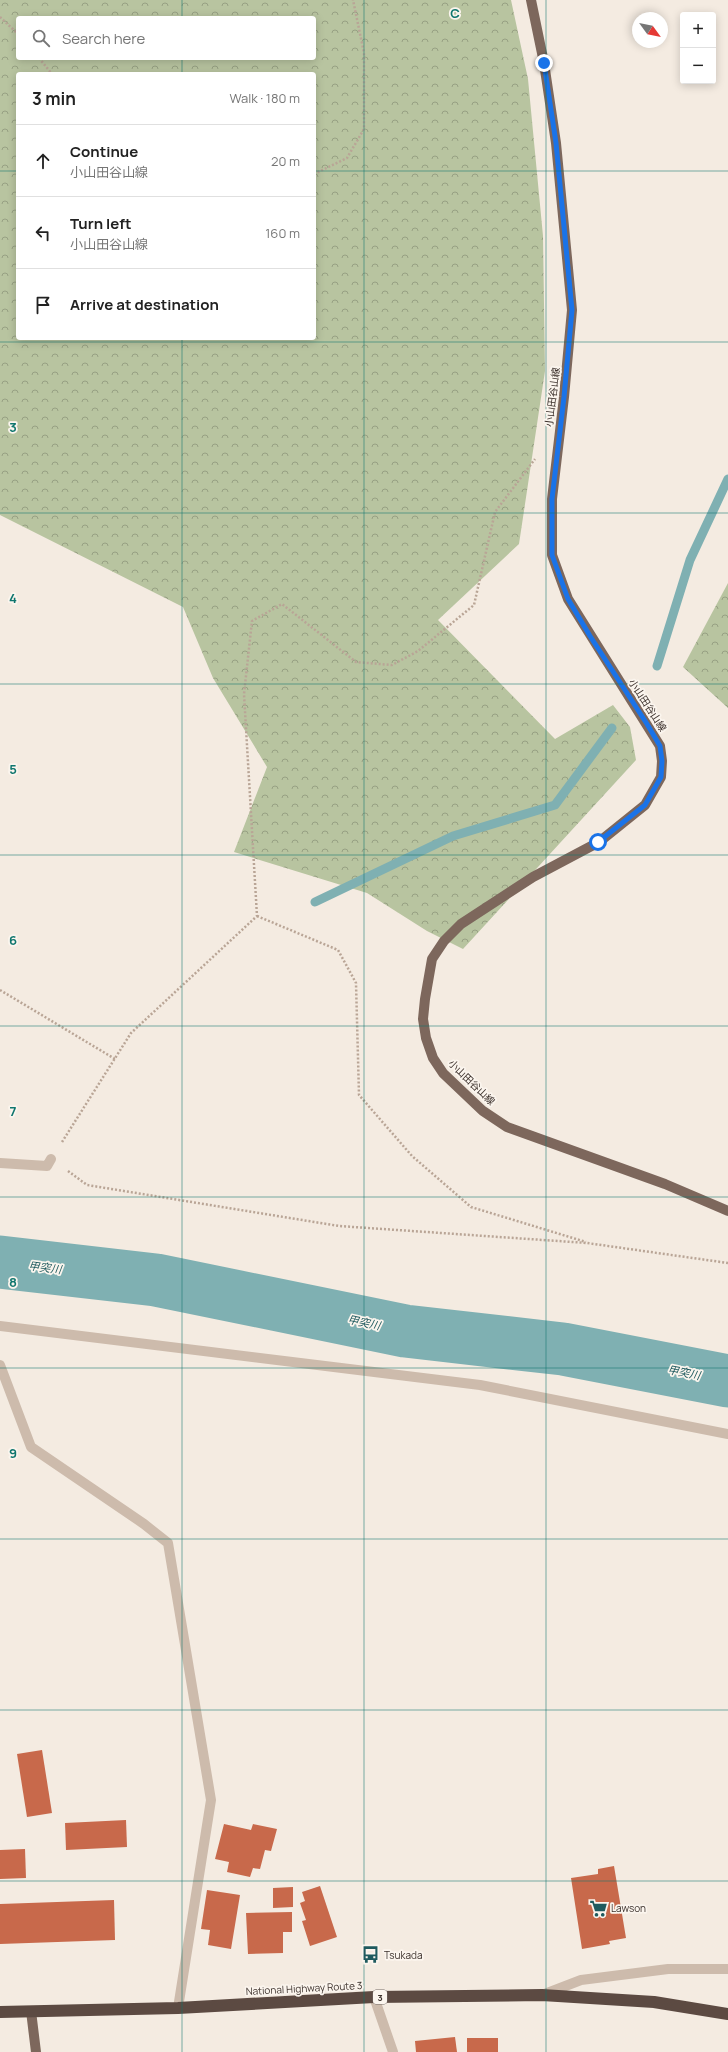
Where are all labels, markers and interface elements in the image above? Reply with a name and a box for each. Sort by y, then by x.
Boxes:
text: C [450,4,460,22]
north arrow [632,12,668,48]
map controls [680,12,716,84]
button: + [680,12,716,48]
search box [16,16,316,60]
icon: search [30,27,52,49]
text: Search here [62,28,145,49]
button: − [680,48,716,84]
route end [535,54,553,72]
text: 3 min [32,87,76,110]
text: Walk · 180 m [229,89,300,107]
text: Continue [70,141,138,162]
icon: ahead [32,150,54,172]
text: 20 m [271,152,300,170]
text: 小山田谷山線 [70,163,148,181]
text: Turn left [70,213,132,234]
icon: left [32,222,54,244]
text: 160 m [265,224,300,242]
text: 小山田谷山線 [70,235,148,253]
icon: arrive [32,294,54,316]
text: Arrive at destination [70,294,219,315]
street label: 小山田谷山線 [541,366,563,428]
text: 3 [9,418,17,436]
text: 4 [9,589,17,607]
street label: 小山田谷山線 [626,676,670,734]
text: 5 [9,760,17,778]
route start [589,833,607,851]
text: 6 [9,931,17,949]
street label: 小山田谷山線 [446,1056,498,1108]
text: 7 [10,1102,17,1120]
water label: 甲突川 [28,1258,63,1277]
text: 8 [9,1273,17,1291]
water label: 甲突川 [346,1311,383,1333]
water label: 甲突川 [666,1361,703,1383]
text: 9 [9,1444,17,1462]
supermarket icon: Lawson [588,1898,608,1918]
place label: Lawson [611,1901,646,1915]
bus stop icon: Tsukada [361,1945,381,1965]
place label: Tsukada [384,1948,423,1962]
street label: National Highway Route 3 [245,1978,363,1998]
road number: 3 [373,1990,387,2004]

